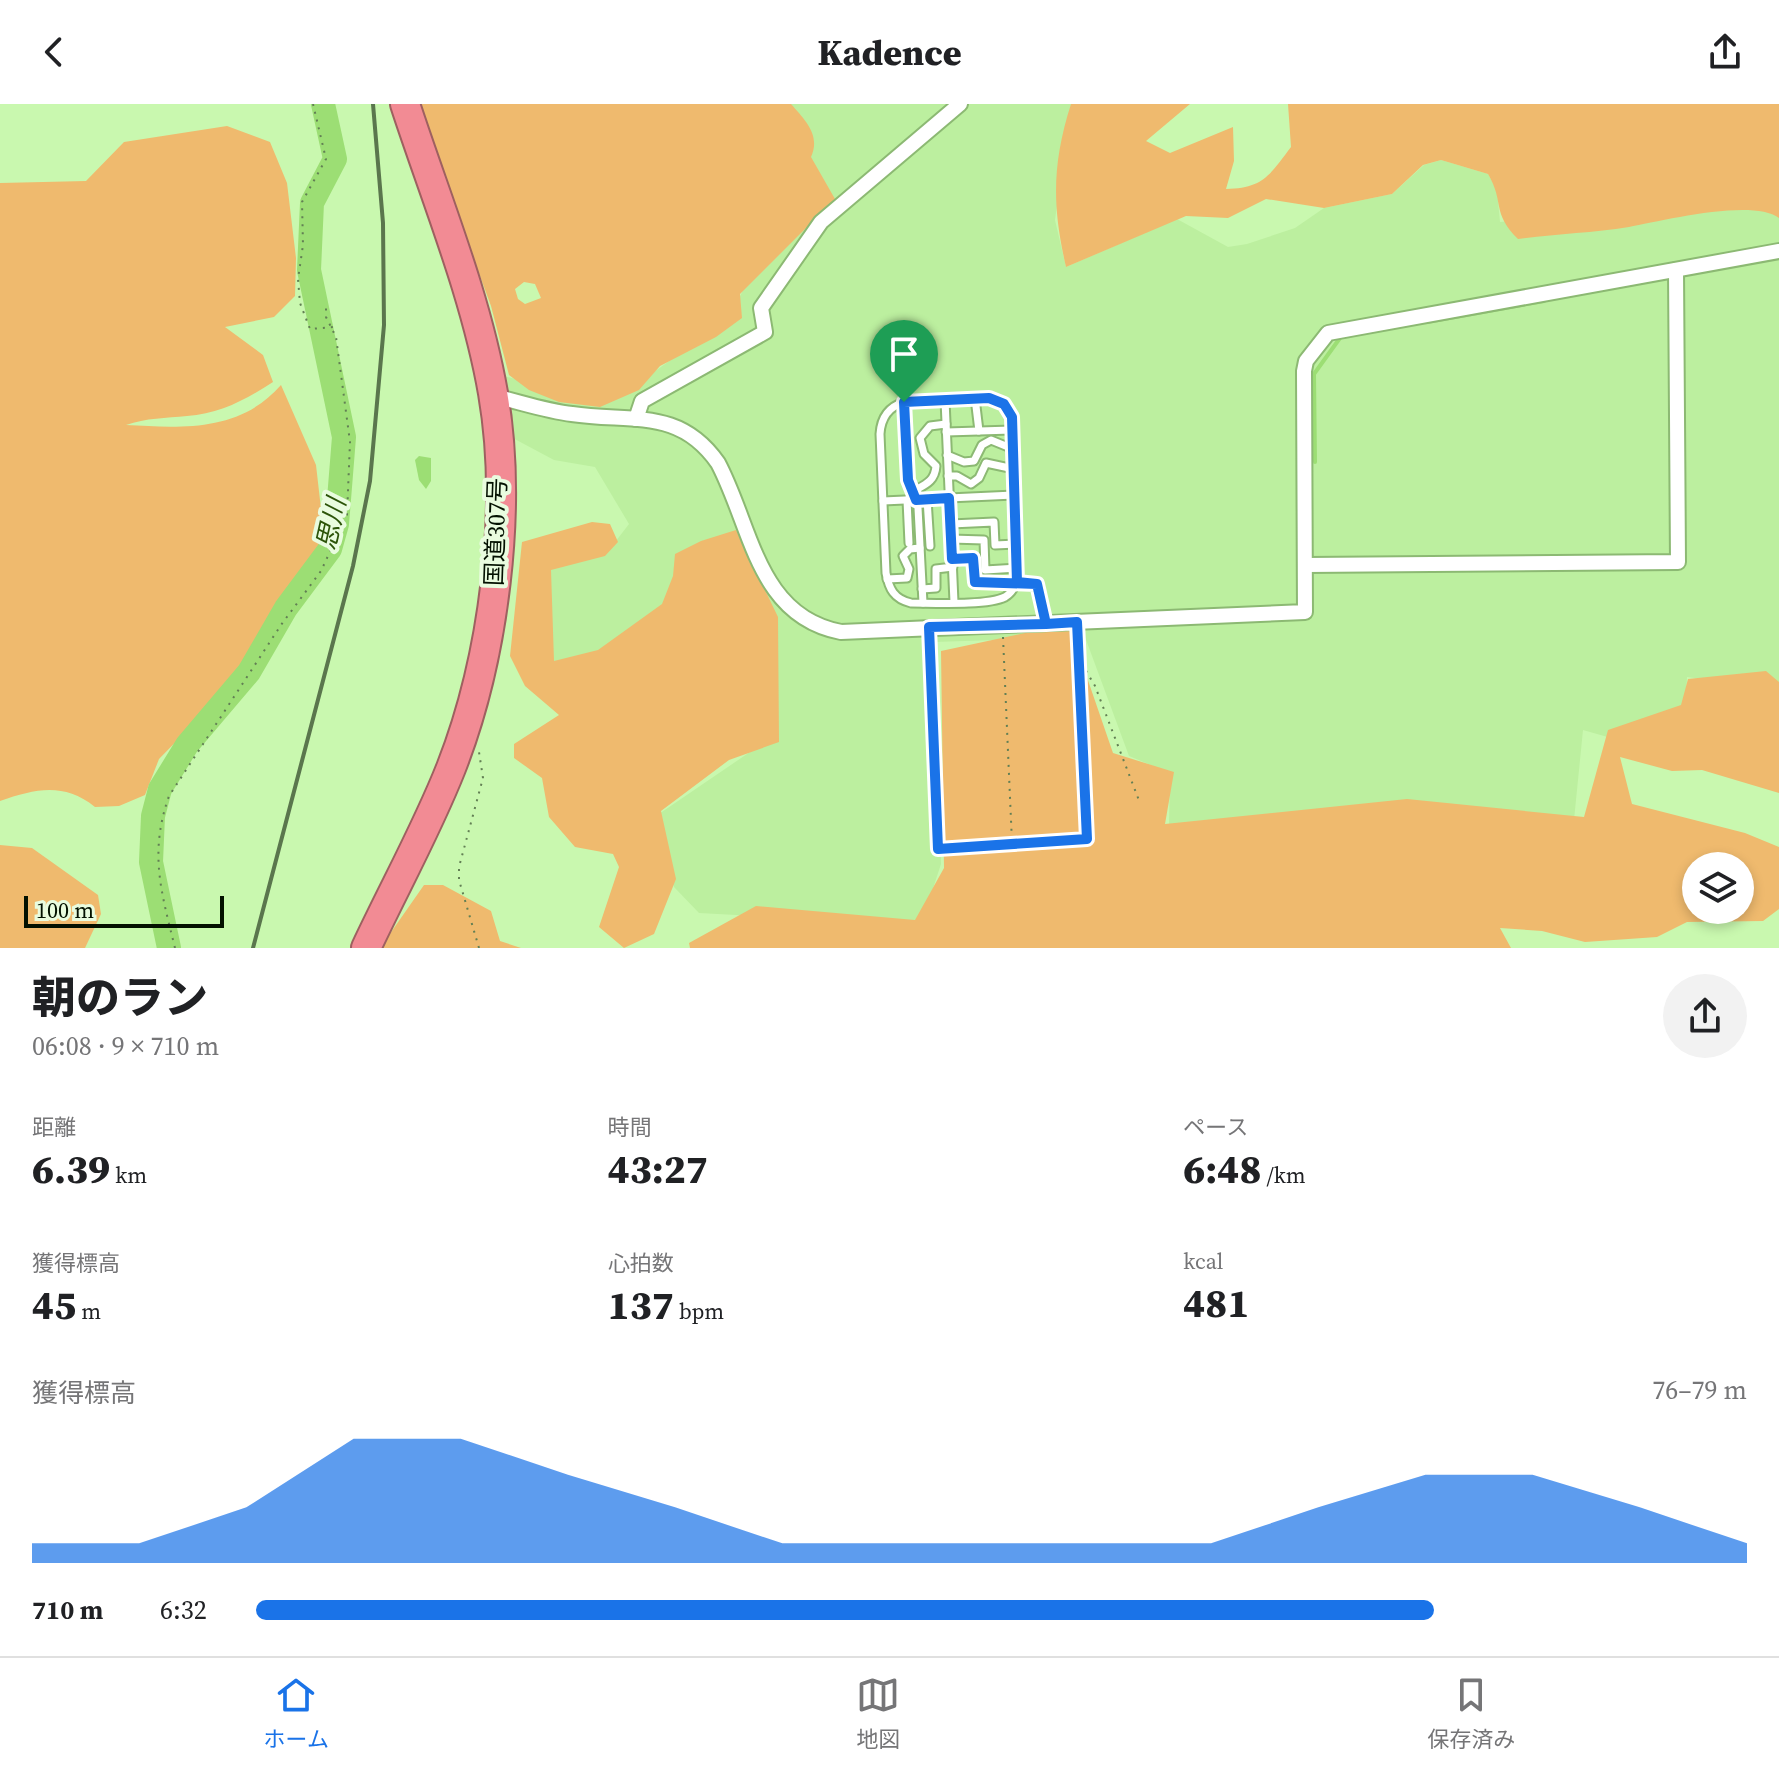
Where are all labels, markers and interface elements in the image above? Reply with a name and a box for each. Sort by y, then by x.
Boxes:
text: Kadence [817,28,962,77]
icon: back [32,30,76,74]
icon: share [1703,30,1747,74]
pin [870,320,938,402]
icon: arrive [882,332,926,376]
street label: 国道307号 [477,477,514,587]
water label: 思川 [308,492,355,553]
map controls [1682,852,1754,924]
button: layers [1682,852,1754,924]
scale bar [24,892,224,928]
text: 100 m [36,895,94,925]
text: 朝のラン [32,967,208,1028]
button: share [1663,974,1747,1058]
text: 06:08 · 9 × 710 m [32,1028,219,1064]
text: 距離 [32,1112,76,1142]
text: 時間 [608,1112,652,1142]
text: ペース [1183,1112,1248,1142]
text: 6.39 [32,1142,110,1196]
text: 43:27 [608,1142,708,1196]
text: 6:48 [1183,1142,1261,1196]
text: km [110,1160,147,1190]
text: /km [1261,1160,1306,1190]
text: kcal [1183,1246,1223,1276]
text: 獲得標高 [32,1248,120,1278]
text: 心拍数 [608,1248,674,1278]
text: 481 [1183,1276,1249,1330]
text: 45 [32,1278,76,1332]
text: 137 [608,1278,674,1332]
text: m [76,1296,101,1326]
text: bpm [674,1296,724,1326]
text: 76–79 m [1652,1372,1747,1408]
text: 獲得標高 [32,1375,136,1411]
text: 710 m [32,1592,103,1628]
text: 6:32 [160,1592,207,1628]
tab: ホーム [264,1673,329,1754]
tab: 地図 [856,1673,900,1754]
tab: 保存済み [1427,1673,1515,1754]

